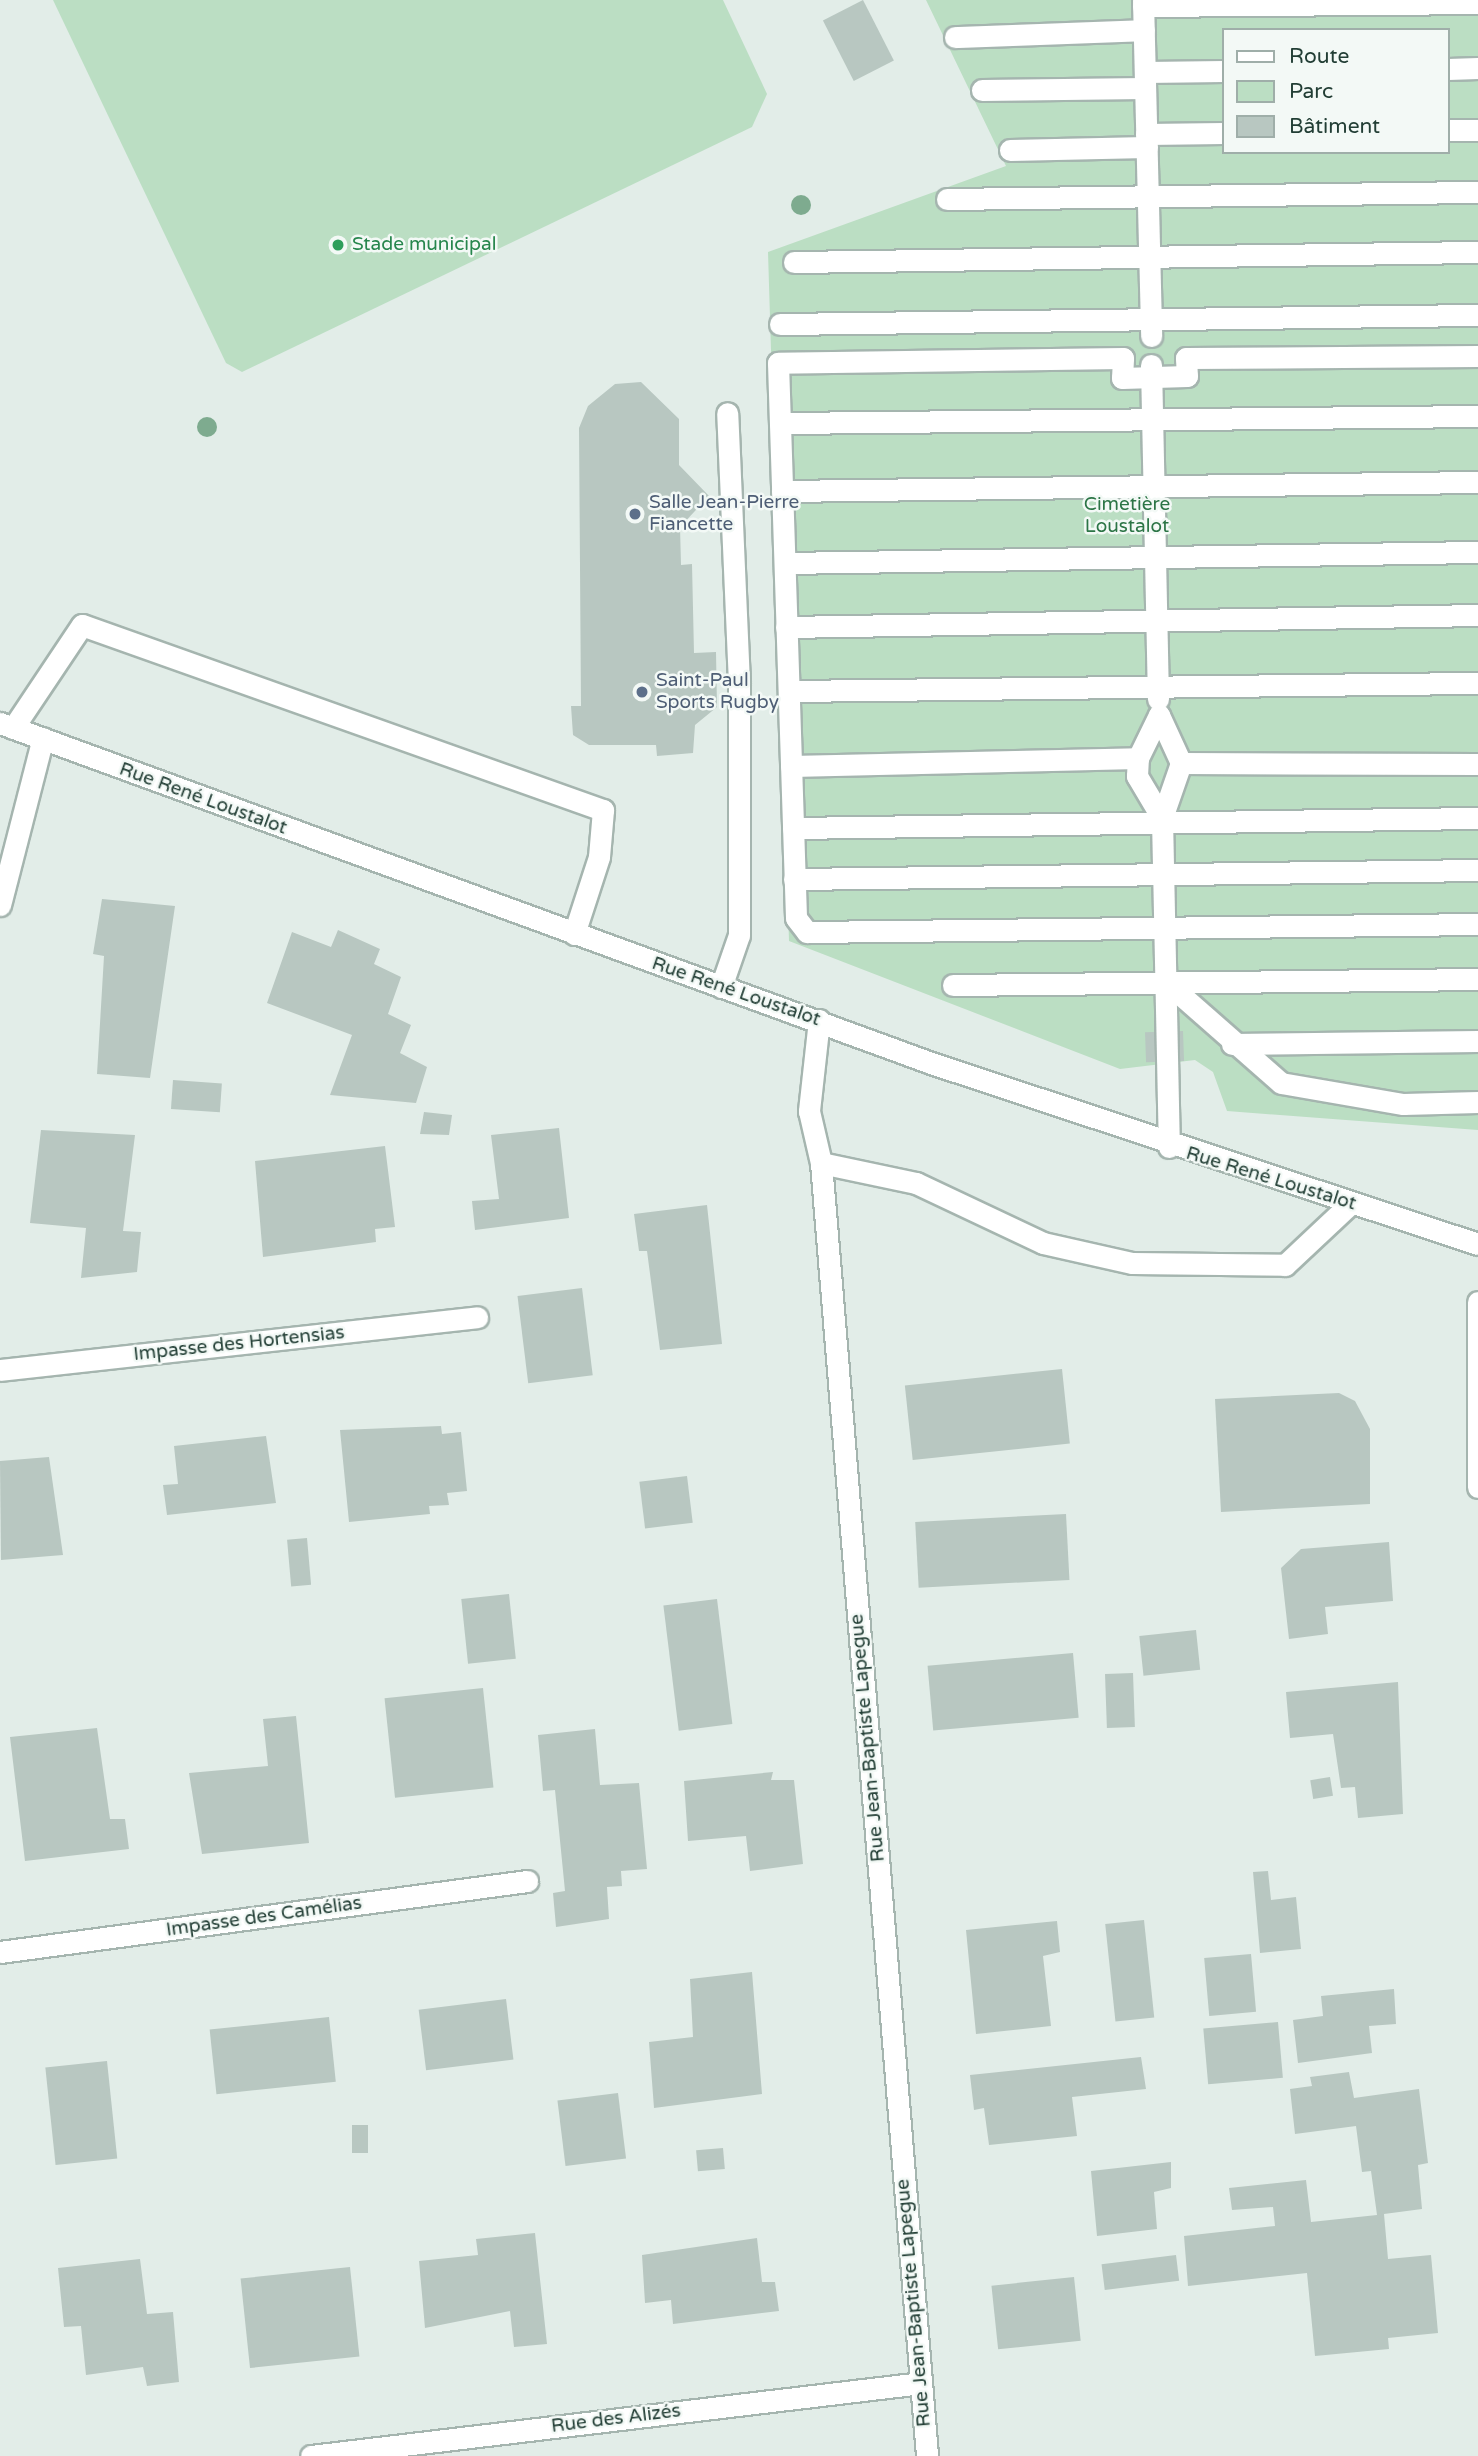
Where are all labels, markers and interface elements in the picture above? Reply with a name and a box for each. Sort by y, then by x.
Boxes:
legend [1222,28,1450,154]
text: Route [1289,44,1349,69]
text: Parc [1289,79,1333,104]
text: Bâtiment [1289,114,1380,139]
place label: Stade municipal [352,234,496,256]
marker: Stade municipal [330,237,346,253]
place label: Salle Jean-Pierre Fiancette [649,492,799,536]
park label: Cimetière Loustalot [1084,494,1170,538]
marker: Salle Jean-Pierre Fiancette [627,506,643,522]
place label: Saint-Paul Sports Rugby [656,670,779,714]
marker: Saint-Paul Sports Rugby [634,684,650,700]
street label: Rue René Loustalot [116,758,290,840]
street label: Rue René Loustalot [649,952,823,1032]
street label: Rue René Loustalot [1183,1142,1359,1216]
street label: Impasse des Hortensias [132,1322,346,1366]
street label: Rue Jean-Baptiste Lapegue [846,1613,890,1863]
street label: Impasse des Camélias [165,1892,363,1942]
street label: Rue Jean-Baptiste Lapegue [892,2178,936,2428]
street label: Rue des Alizés [550,2400,682,2438]

